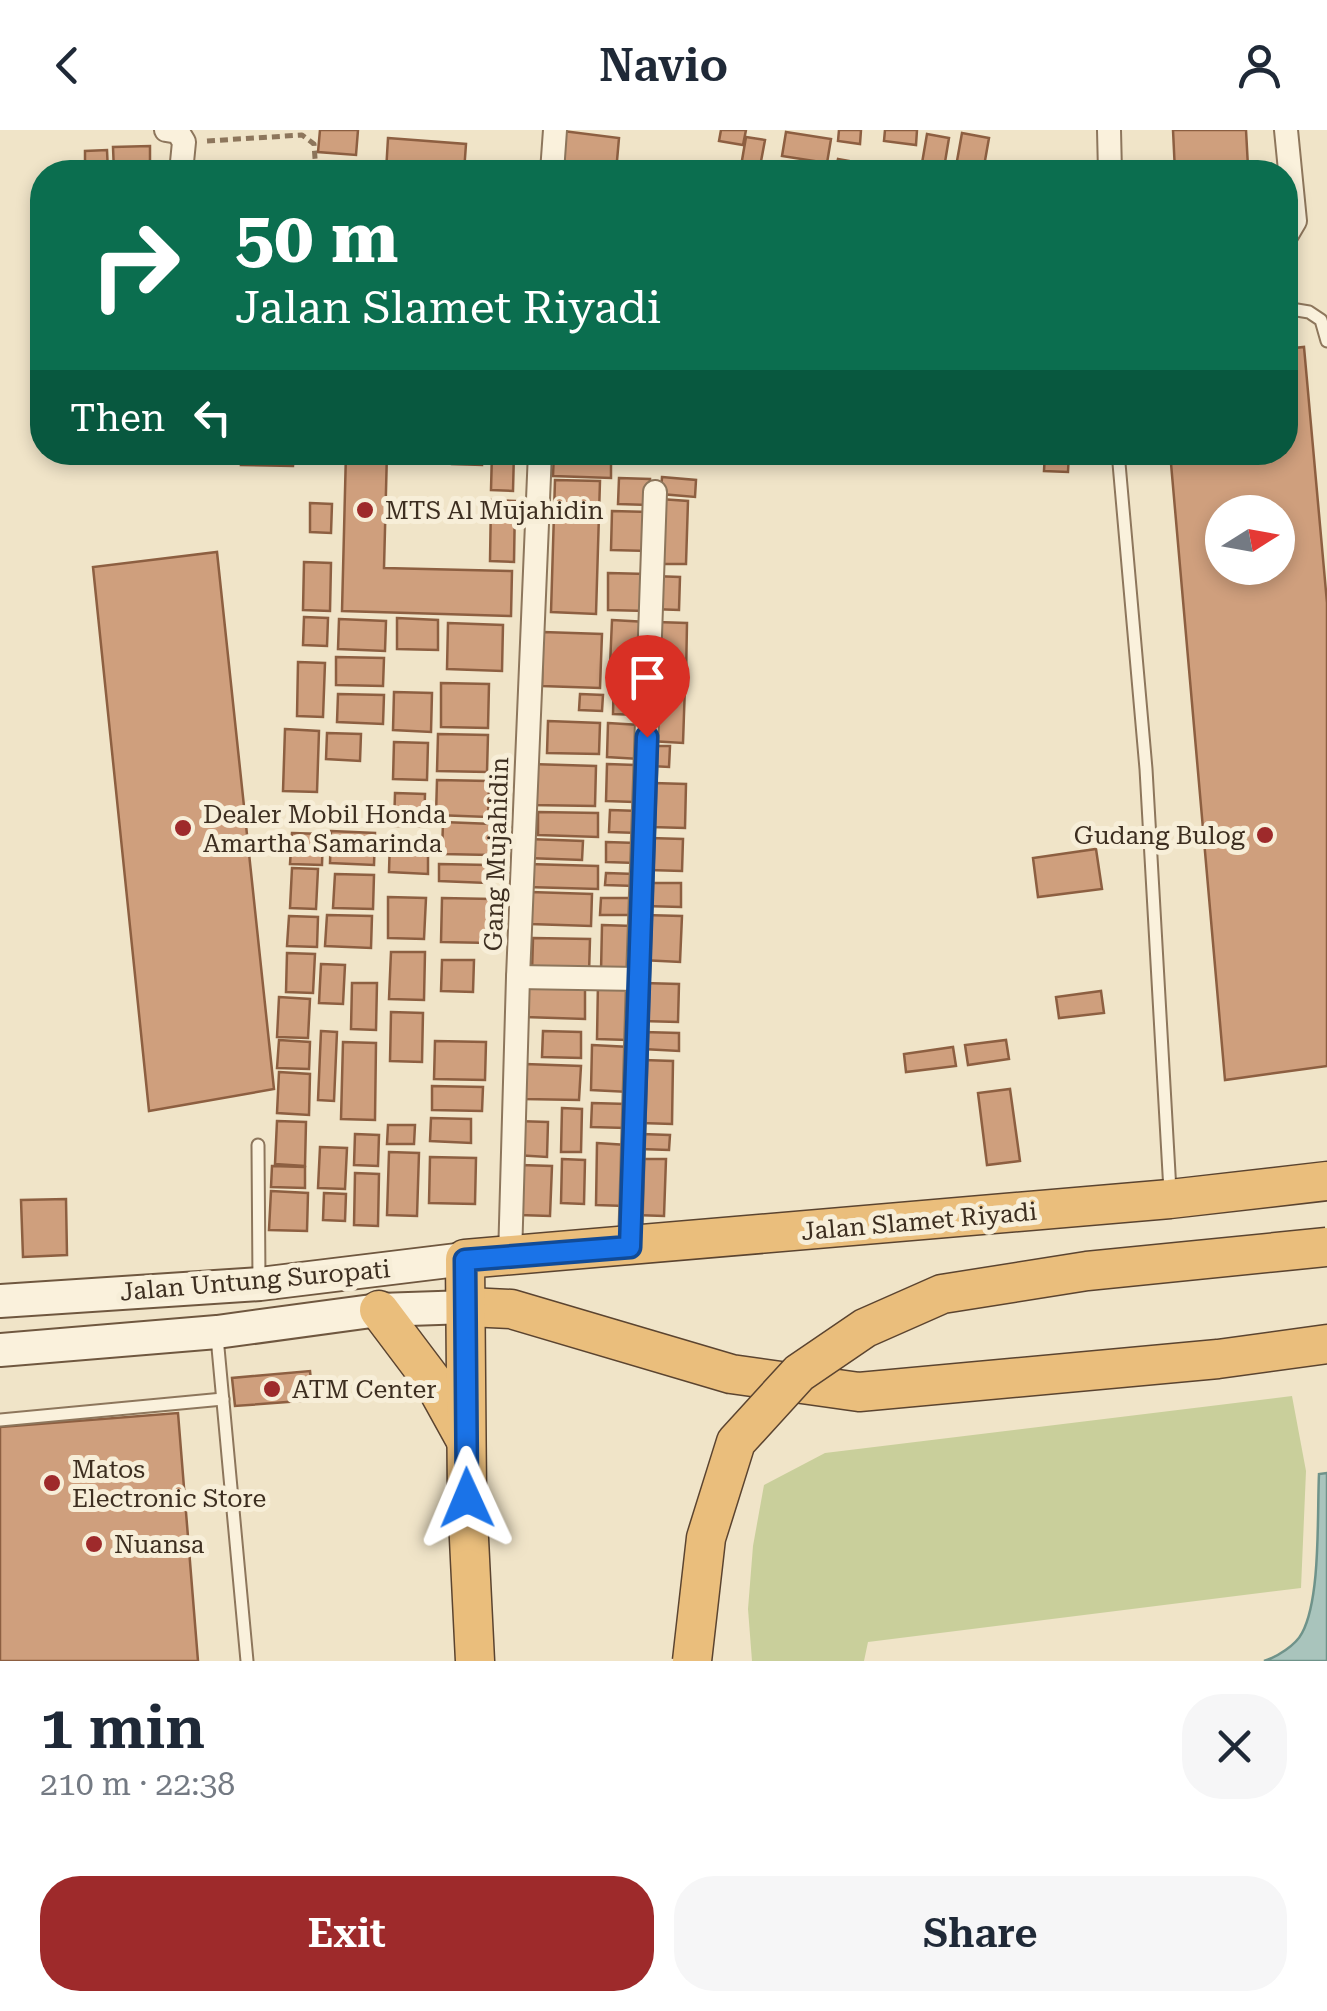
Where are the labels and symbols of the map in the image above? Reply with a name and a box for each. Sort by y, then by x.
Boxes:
north arrow [1205,495,1295,585]
place label: MTS Al Mujahidin [385,496,604,525]
marker: MTS Al Mujahidin [354,499,376,521]
pin [605,635,690,738]
street label: Gang Mujahidin [479,756,514,952]
place label: Dealer Mobil Honda Amartha Samarinda [203,800,447,858]
marker: Dealer Mobil Honda Amartha Samarinda [172,817,194,839]
place label: Gudang Bulog [1074,821,1246,850]
marker: Gudang Bulog [1254,824,1276,846]
street label: Jalan Slamet Riyadi [800,1197,1038,1246]
street label: Jalan Untung Suropati [119,1254,391,1307]
place label: ATM Center [292,1375,436,1404]
marker: ATM Center [261,1378,283,1400]
position arrow [415,1446,519,1550]
place label: Matos Electronic Store [72,1455,266,1513]
marker: Matos Electronic Store [41,1472,63,1494]
place label: Nuansa [114,1530,205,1559]
marker: Nuansa [83,1533,105,1555]

